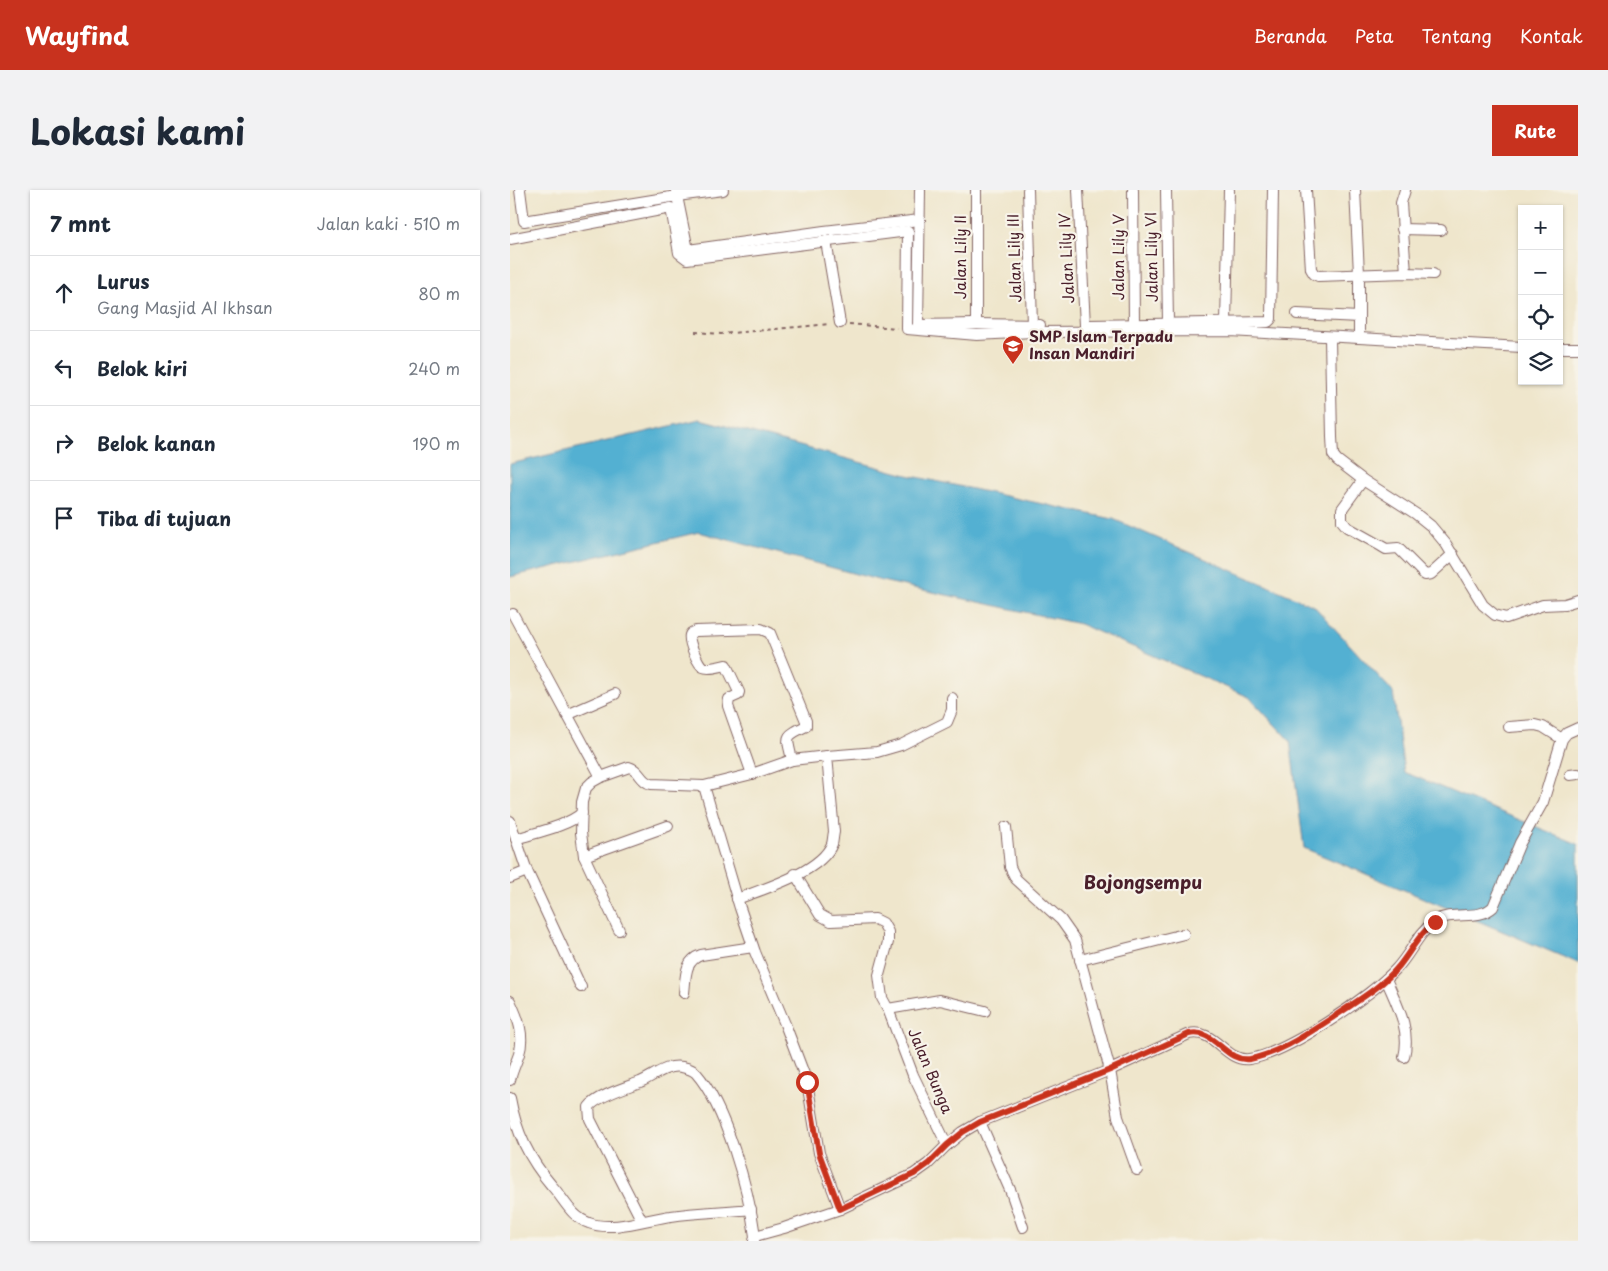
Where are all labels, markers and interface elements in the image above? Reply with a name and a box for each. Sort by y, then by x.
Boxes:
text: Wayfind [25,17,129,53]
text: Beranda [1254,22,1327,49]
text: Peta [1355,22,1393,49]
text: Tentang [1421,22,1492,49]
text: Kontak [1520,22,1583,49]
text: Lokasi kami [30,104,245,157]
button: Rute [1492,105,1578,156]
map controls [1518,205,1563,385]
button: + [1518,205,1563,250]
text: 7 mnt [50,207,111,239]
text: Jalan kaki · 510 m [317,211,460,235]
street label: Jalan Lily IV [1052,212,1079,304]
street label: Jalan Lily VI [1138,212,1163,302]
street label: Jalan Lily III [1000,213,1027,303]
street label: Jalan Lily V [1106,214,1129,300]
street label: Jalan Lily II [948,215,971,299]
button: − [1518,250,1563,295]
text: Lurus [97,267,150,295]
icon: ahead [50,279,78,307]
text: 80 m [418,281,460,305]
text: Gang Masjid Al Ikhsan [97,295,273,319]
button: locate [1518,295,1563,340]
place label: SMP Islam Terpadu Insan Mandiri [1029,324,1173,364]
school or university icon: SMP Islam Terpadu Insan Mandiri [1001,334,1025,365]
button: layers [1518,340,1563,385]
icon: left [50,354,78,382]
text: Belok kiri [97,354,187,382]
text: 240 m [408,356,460,380]
icon: right [50,429,78,457]
text: Belok kanan [97,429,216,457]
text: 190 m [412,431,460,455]
icon: arrive [50,504,78,532]
text: Tiba di tujuan [97,504,231,532]
district label: Bojongsempu [1084,868,1202,895]
route end [1424,911,1447,934]
street label: Jalan Bunga [903,1024,960,1117]
route start [796,1071,819,1094]

